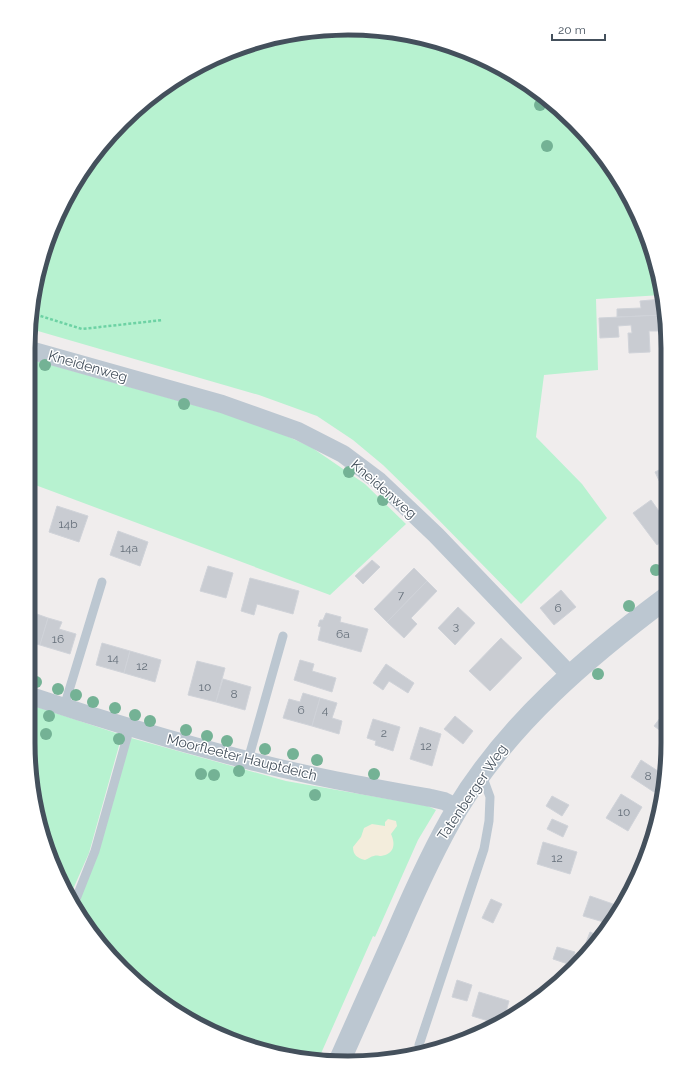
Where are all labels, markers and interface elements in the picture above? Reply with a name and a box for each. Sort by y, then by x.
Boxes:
scale bar [552,16,605,42]
text: 20 m [558,23,586,37]
street label: Kneidenweg [47,347,129,385]
street label: Kneidenweg [348,456,420,522]
house number: 14b [58,517,78,531]
house number: 14a [120,541,138,555]
house number: 7 [398,588,405,602]
house number: 6 [554,601,562,615]
house number: 3 [453,619,459,633]
house number: 6a [336,627,350,641]
house number: 16 [52,632,64,646]
house number: 14 [107,651,119,665]
house number: 12 [136,659,148,673]
house number: 10 [199,680,211,694]
house number: 8 [230,687,238,701]
house number: 6 [297,703,305,717]
house number: 4 [322,703,329,717]
house number: 2 [381,726,387,740]
street label: Moorfleeter Hauptdeich [165,731,319,783]
house number: 12 [420,739,432,753]
street label: Tatenberger Weg [434,741,510,843]
house number: 8 [644,769,652,783]
house number: 10 [618,805,630,819]
house number: 12 [551,851,563,865]

